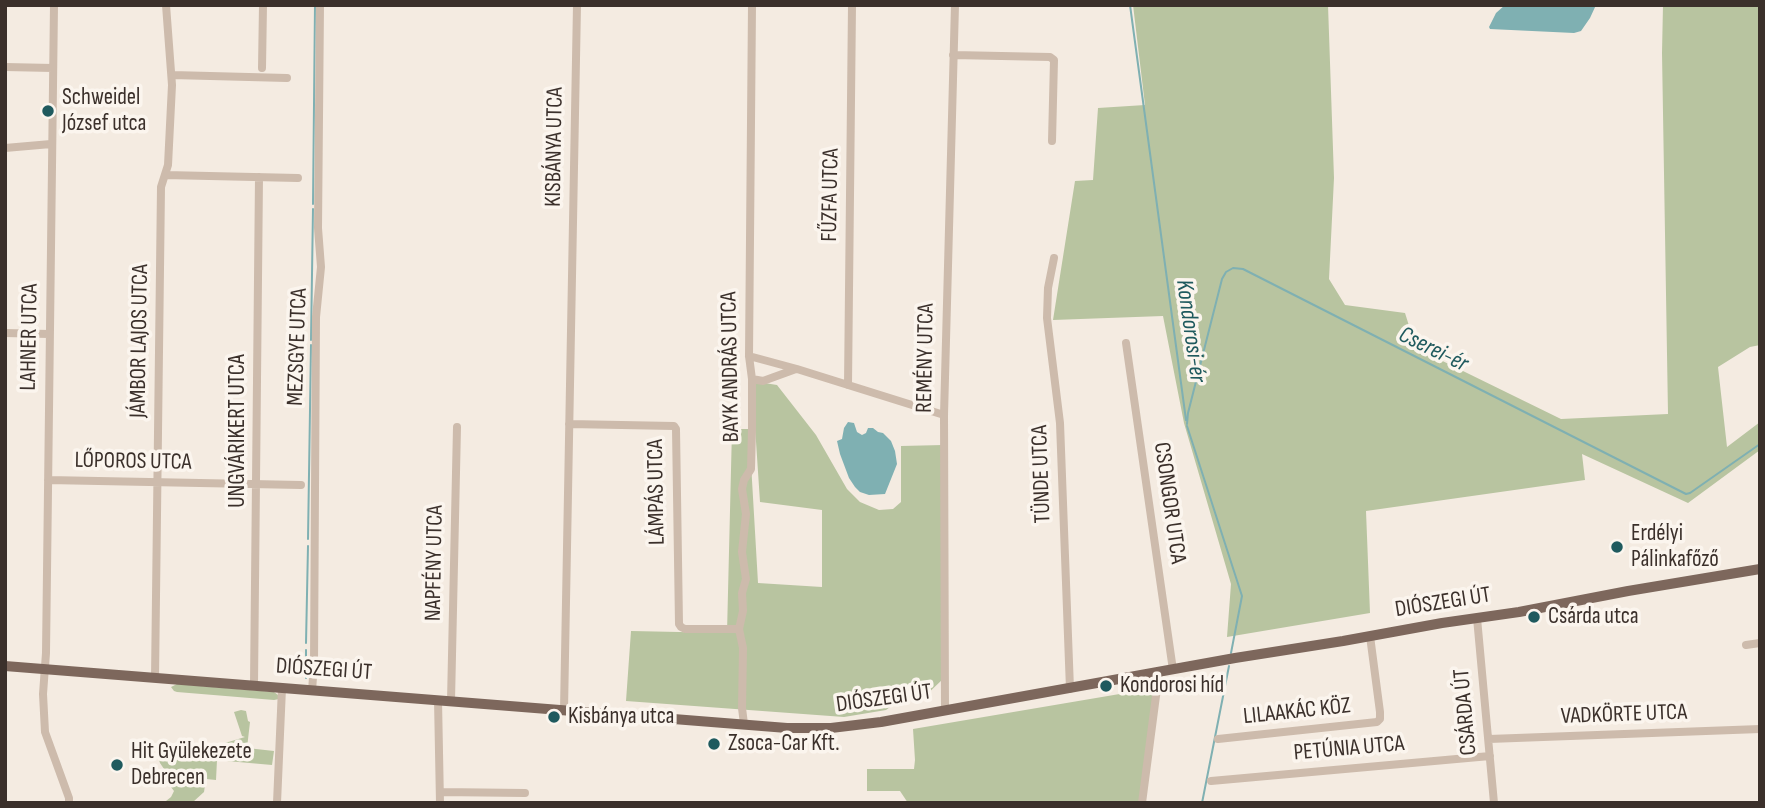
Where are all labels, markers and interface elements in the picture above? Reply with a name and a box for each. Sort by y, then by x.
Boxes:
place label: Schweidel József utca [62,84,146,138]
street label: KISBÁNYA UTCA [540,87,570,207]
marker: Schweidel József utca [40,103,56,119]
street label: FŰZFA UTCA [816,148,846,242]
street label: JÁMBOR LAJOS UTCA [125,264,155,418]
water label: Kondorosi-ér [1169,278,1211,384]
street label: LAHNER UTCA [15,283,45,391]
street label: MEZSGYE UTCA [282,288,314,406]
street label: BAYK ANDRÁS UTCA [716,291,746,443]
street label: REMÉNY UTCA [911,303,941,413]
water label: Cserei-ér [1394,321,1472,379]
street label: UNGVÁRIKERT UTCA [224,354,252,508]
street label: TÜNDE UTCA [1026,424,1058,524]
street label: LÁMPÁS UTCA [642,439,672,545]
street label: CSONGOR UTCA [1147,440,1191,566]
street label: LŐPOROS UTCA [74,447,192,477]
street label: NAPFÉNY UTCA [420,505,450,621]
place label: Erdélyi Pálinkafőző [1631,520,1719,574]
marker: Erdélyi Pálinkafőző [1609,539,1625,555]
street label: DIÓSZEGI ÚT [1393,582,1493,624]
place label: Csárda utca [1548,603,1639,631]
marker: Csárda utca [1526,609,1542,625]
street label: DIÓSZEGI ÚT [275,653,373,687]
street label: CSÁRDA ÚT [1448,668,1484,756]
place label: Kondorosi híd [1120,672,1224,700]
marker: Kondorosi híd [1098,678,1114,694]
street label: DIÓSZEGI ÚT [834,679,934,719]
street label: LILAAKÁC KÖZ [1242,693,1352,731]
street label: VADKÖRTE UTCA [1560,699,1688,731]
place label: Kisbánya utca [568,703,674,731]
marker: Kisbánya utca [546,709,562,725]
place label: Zsoca-Car Kft. [728,730,840,758]
street label: PETÚNIA UTCA [1292,730,1406,768]
marker: Zsoca-Car Kft. [706,736,722,752]
place label: Hit Gyülekezete Debrecen [131,738,252,792]
marker: Hit Gyülekezete Debrecen [109,757,125,773]

